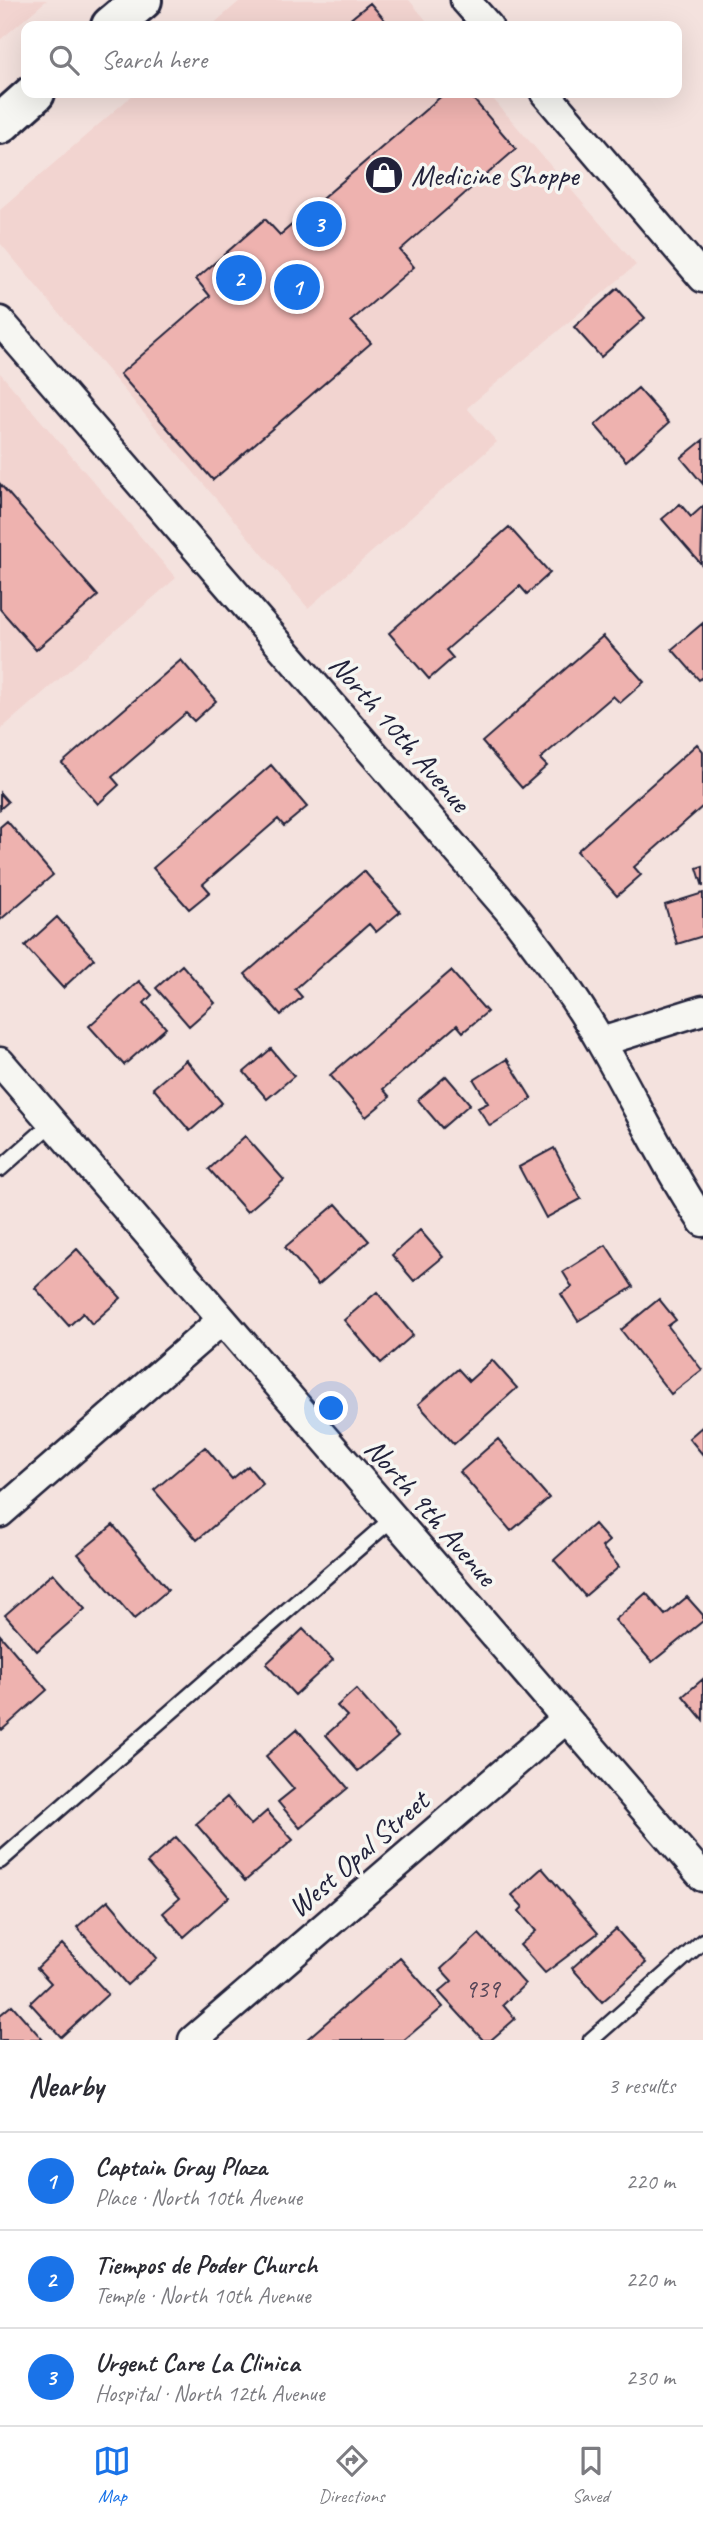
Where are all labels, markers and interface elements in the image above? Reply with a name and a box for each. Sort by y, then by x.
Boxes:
search box [21,21,682,98]
icon: search [45,41,83,79]
text: Search here [101,43,207,76]
shop icon: Medicine Shoppe [363,154,405,196]
place label: Medicine Shoppe [411,156,581,194]
pin: 3 [296,198,342,250]
pin: 2 [216,252,262,304]
pin: 1 [274,261,320,313]
street label: North 10th Avenue [321,646,480,822]
your location [314,1391,348,1425]
street label: North 9th Avenue [356,1430,507,1595]
street label: West Opal Street [280,1780,439,1926]
house number: 939 [464,1972,502,2005]
text: Nearby [28,2067,104,2105]
text: 3 results [608,2071,675,2100]
text: Captain Gray Plaza [95,2150,267,2183]
text: 1 [46,2167,56,2196]
text: 220 m [626,2167,675,2196]
text: Place · North 10th Avenue [95,2183,302,2212]
text: Tiempos de Poder Church [95,2248,317,2281]
text: 2 [46,2265,56,2294]
text: 220 m [626,2265,675,2294]
text: Temple · North 10th Avenue [95,2281,310,2310]
text: Urgent Care La Clinica [95,2346,300,2379]
text: 3 [46,2363,56,2392]
text: 230 m [626,2363,675,2392]
text: Hospital · North 12th Avenue [95,2379,324,2408]
tab: Map [93,2442,131,2508]
tab: Directions [318,2442,385,2508]
tab: Saved [572,2442,610,2508]

